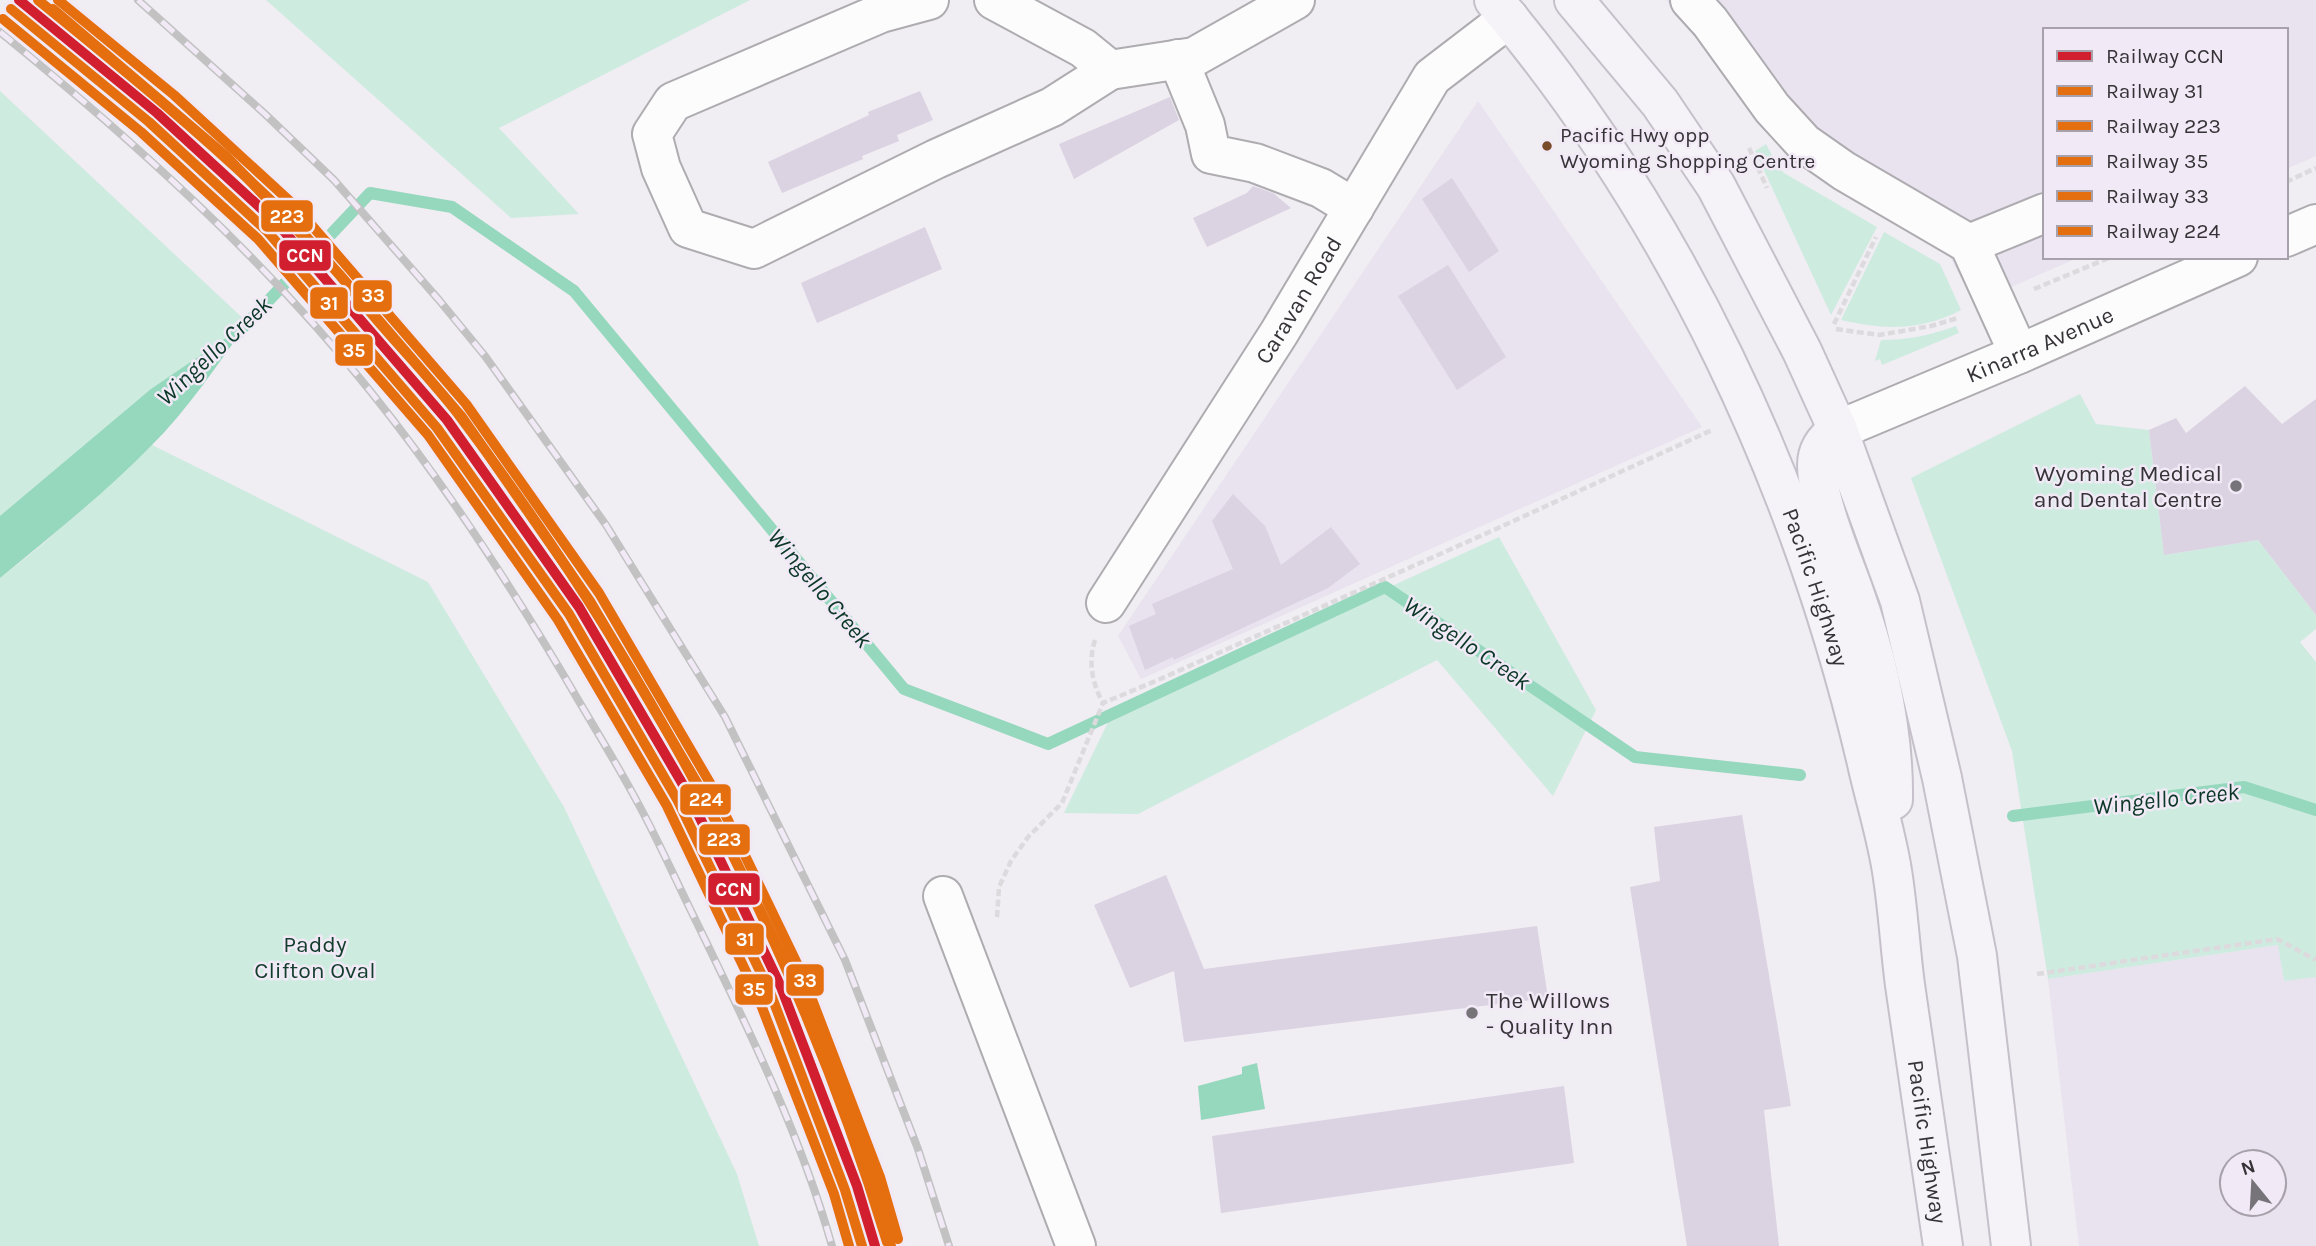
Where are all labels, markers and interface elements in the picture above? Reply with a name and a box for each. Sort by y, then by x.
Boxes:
legend [2043,28,2288,259]
text: Railway CCN [2106,44,2224,68]
text: Railway 31 [2106,79,2203,103]
text: Railway 223 [2106,114,2221,138]
place label: Pacific Hwy opp Wyoming Shopping Centre [1560,123,1815,173]
marker: Pacific Hwy opp Wyoming Shopping Centre [1540,139,1554,153]
text: Railway 35 [2106,149,2208,173]
text: Railway 33 [2106,184,2209,208]
line badge: 223 [260,199,314,233]
text: 223 [270,206,304,228]
text: Railway 224 [2106,219,2220,243]
street label: Caravan Road [1250,231,1348,369]
line badge: CCN [278,239,332,272]
text: CCN [286,245,324,267]
line badge: 33 [352,279,393,313]
text: 33 [361,285,385,307]
line badge: 31 [309,286,349,320]
water label: Wingello Creek [151,290,278,411]
text: 31 [320,293,338,315]
street label: Kinarra Avenue [1962,301,2118,389]
line badge: 35 [334,333,374,367]
text: 35 [343,340,365,362]
place label: Wyoming Medical and Dental Centre [2034,460,2222,513]
marker: Wyoming Medical and Dental Centre [2228,478,2244,494]
street label: Pacific Highway [1776,504,1854,670]
water label: Wingello Creek [762,523,878,654]
water label: Wingello Creek [1398,590,1536,696]
water label: Wingello Creek [2091,777,2241,821]
line badge: 224 [679,783,732,816]
text: 224 [689,789,724,811]
line badge: 223 [698,823,751,856]
text: 223 [707,829,741,851]
line badge: CCN [707,872,761,906]
text: CCN [715,879,753,901]
line badge: 31 [724,922,765,956]
text: 31 [736,929,754,951]
park label: Paddy Clifton Oval [254,931,376,984]
line badge: 33 [785,963,825,997]
text: 33 [793,970,817,992]
line badge: 35 [734,973,774,1006]
text: 35 [743,979,765,1001]
place label: The Willows - Quality Inn [1486,987,1613,1040]
marker: The Willows - Quality Inn [1464,1005,1480,1021]
street label: Pacific Highway [1902,1058,1953,1226]
north arrow [2218,1148,2288,1218]
text: N [2238,1155,2258,1180]

